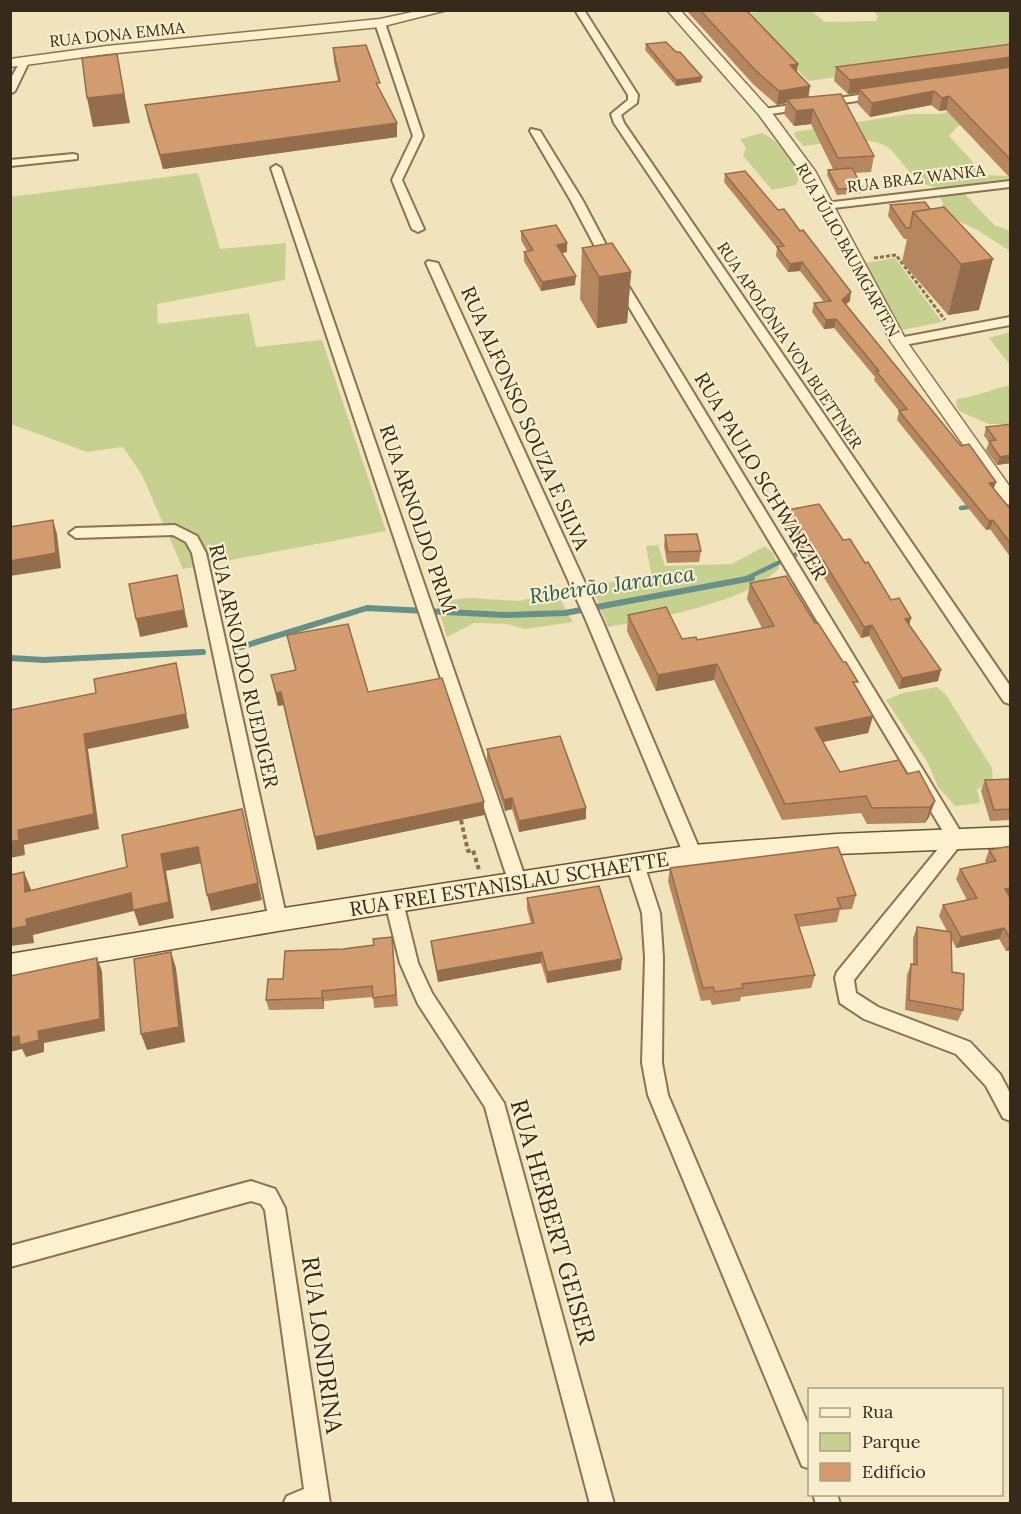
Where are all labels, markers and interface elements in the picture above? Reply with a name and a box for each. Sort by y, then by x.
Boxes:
street label: RUA DONA EMMA [48,17,187,51]
street label: RUA BRAZ WANKA [846,159,987,196]
street label: RUA JÚLIO BAUMGARTEN [792,160,904,340]
street label: RUA APOLÔNIA VON BUETTNER [713,238,867,453]
street label: RUA ALFONSO SOUZA E SILVA [456,282,595,554]
street label: RUA PAULO SCHWARZER [689,367,834,585]
street label: RUA ARNOLDO PRIM [374,421,463,616]
street label: RUA ARNOLDO RUEDIGER [204,541,285,791]
water label: Ribeirão Jararaca [528,559,697,609]
street label: RUA FREI ESTANISLAU SCHAETTE [348,846,670,921]
street label: RUA HERBERT GEISER [504,1096,604,1349]
street label: RUA LONDRINA [295,1254,350,1436]
legend [808,1388,1003,1496]
text: Rua [862,1400,893,1423]
text: Parque [862,1430,921,1453]
text: Edifício [862,1460,926,1483]

